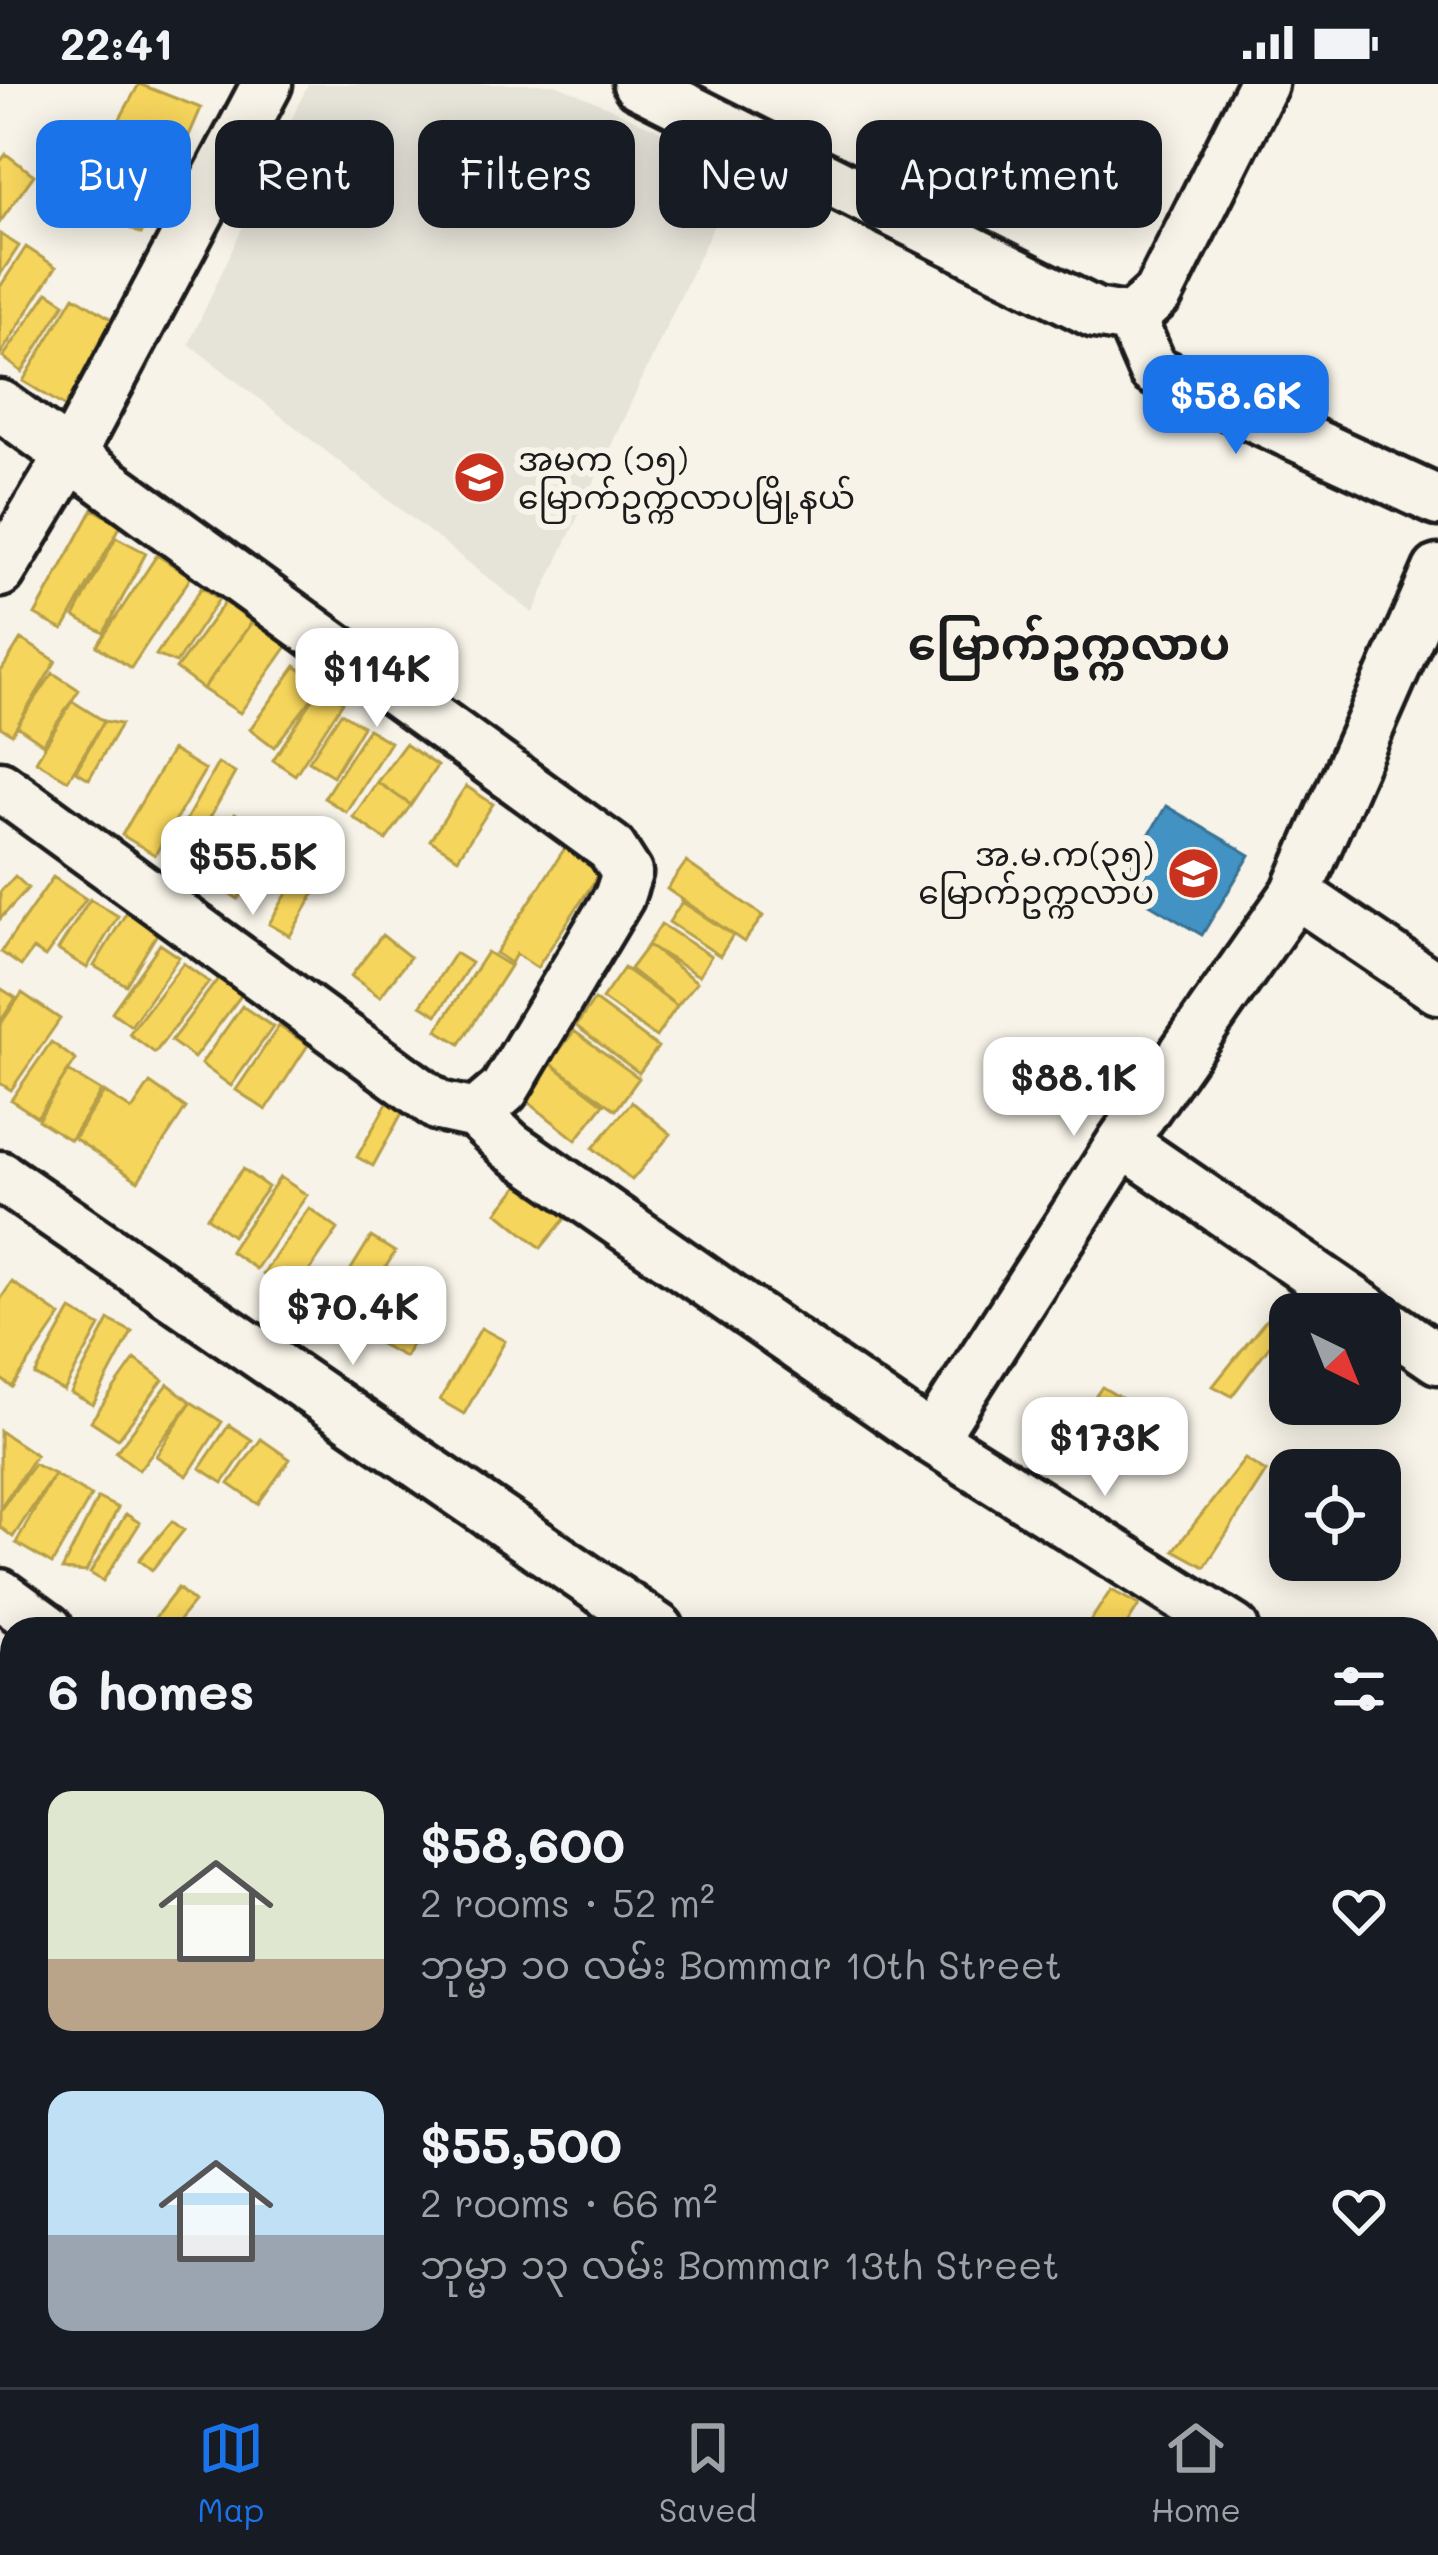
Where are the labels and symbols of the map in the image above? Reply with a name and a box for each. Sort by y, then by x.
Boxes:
pin: $58.6K [1138,355,1334,457]
place label: အမက (၁၅) မြောက်ဥက္ကလာပမြို့နယ် [518,436,855,524]
school or university icon: အမက (၁၅) မြောက်ဥက္ကလာပမြို့နယ် [451,450,507,506]
district label: မြောက်‌ဥက္ကလာပ [908,613,1230,681]
pin: $114K [293,628,461,730]
pin: $55.5K [155,816,351,918]
place label: အ.မ.က(၃၅) မြောက်ဥက္ကလာပ [918,831,1154,919]
school or university icon: အ.မ.က(၃၅) မြောက်ဥက္ကလာပ [1165,845,1221,901]
pin: $88.1K [976,1037,1172,1139]
pin: $70.4K [255,1266,451,1368]
north arrow [1269,1293,1401,1425]
pin: $173K [1021,1397,1189,1499]

